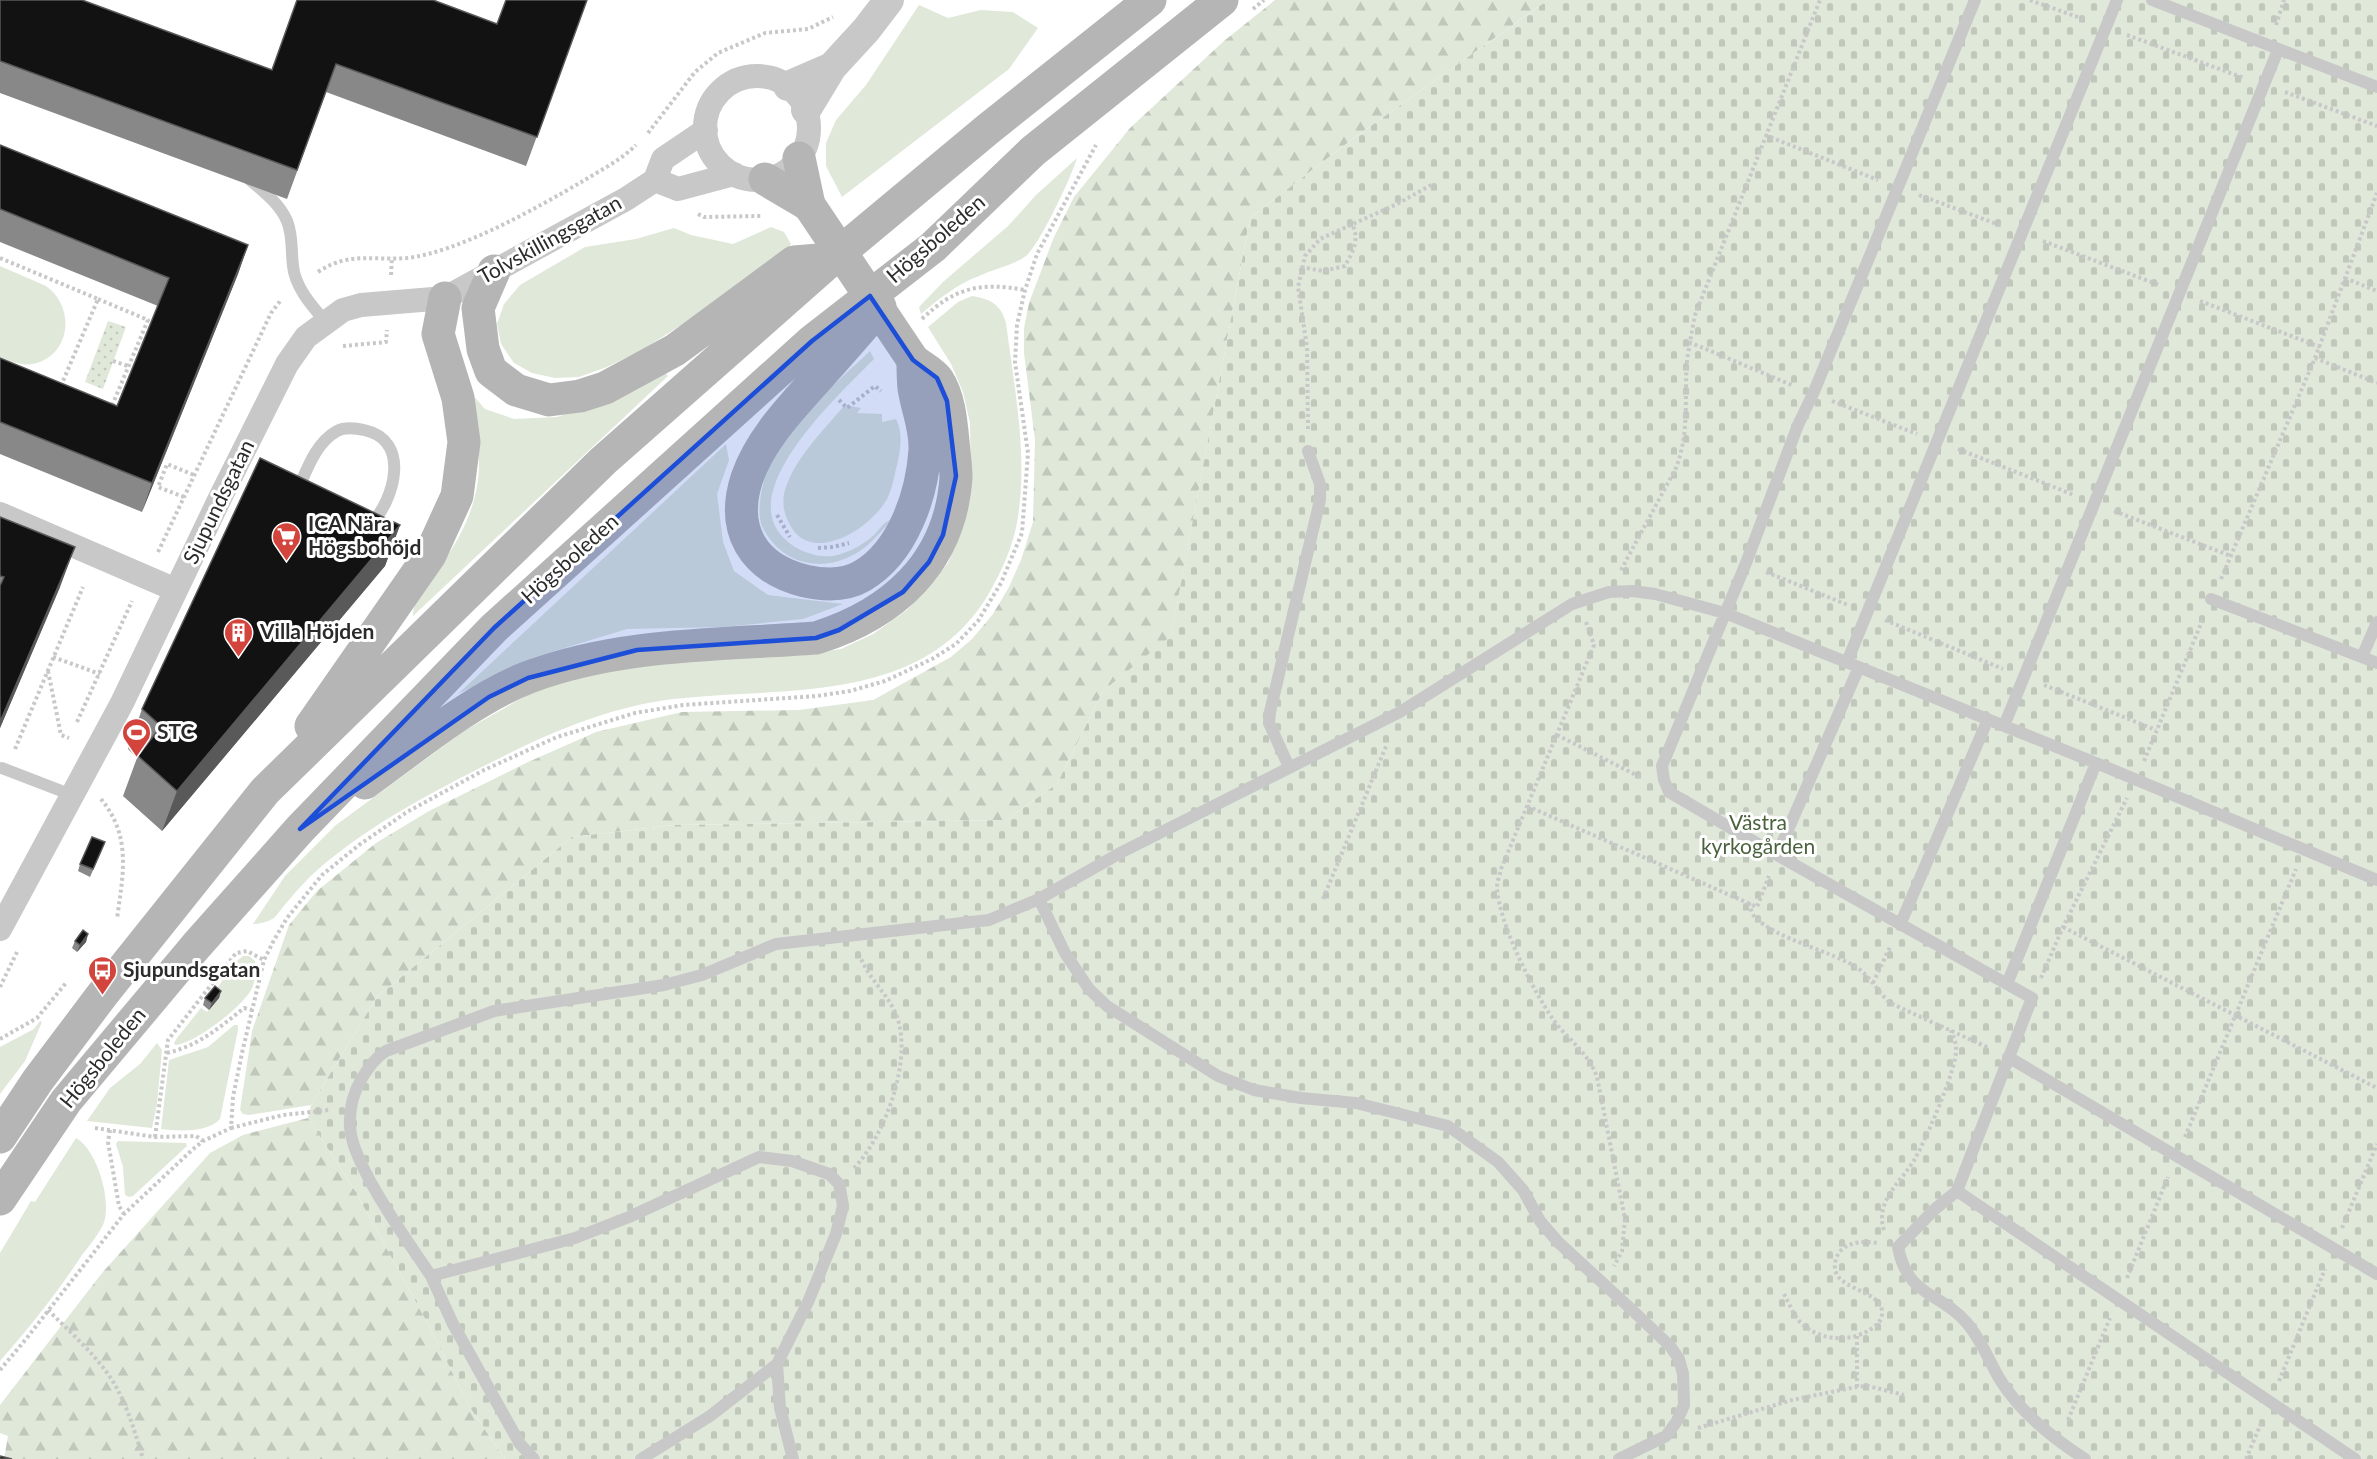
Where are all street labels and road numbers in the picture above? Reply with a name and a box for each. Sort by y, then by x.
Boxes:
street label: Högsboleden [881,188,989,287]
street label: Tolvskillingsgatan [473,189,625,288]
street label: Sjupundsgatan [177,435,258,567]
street label: Högsboleden [515,508,623,608]
street label: Högsboleden [54,1002,150,1112]

